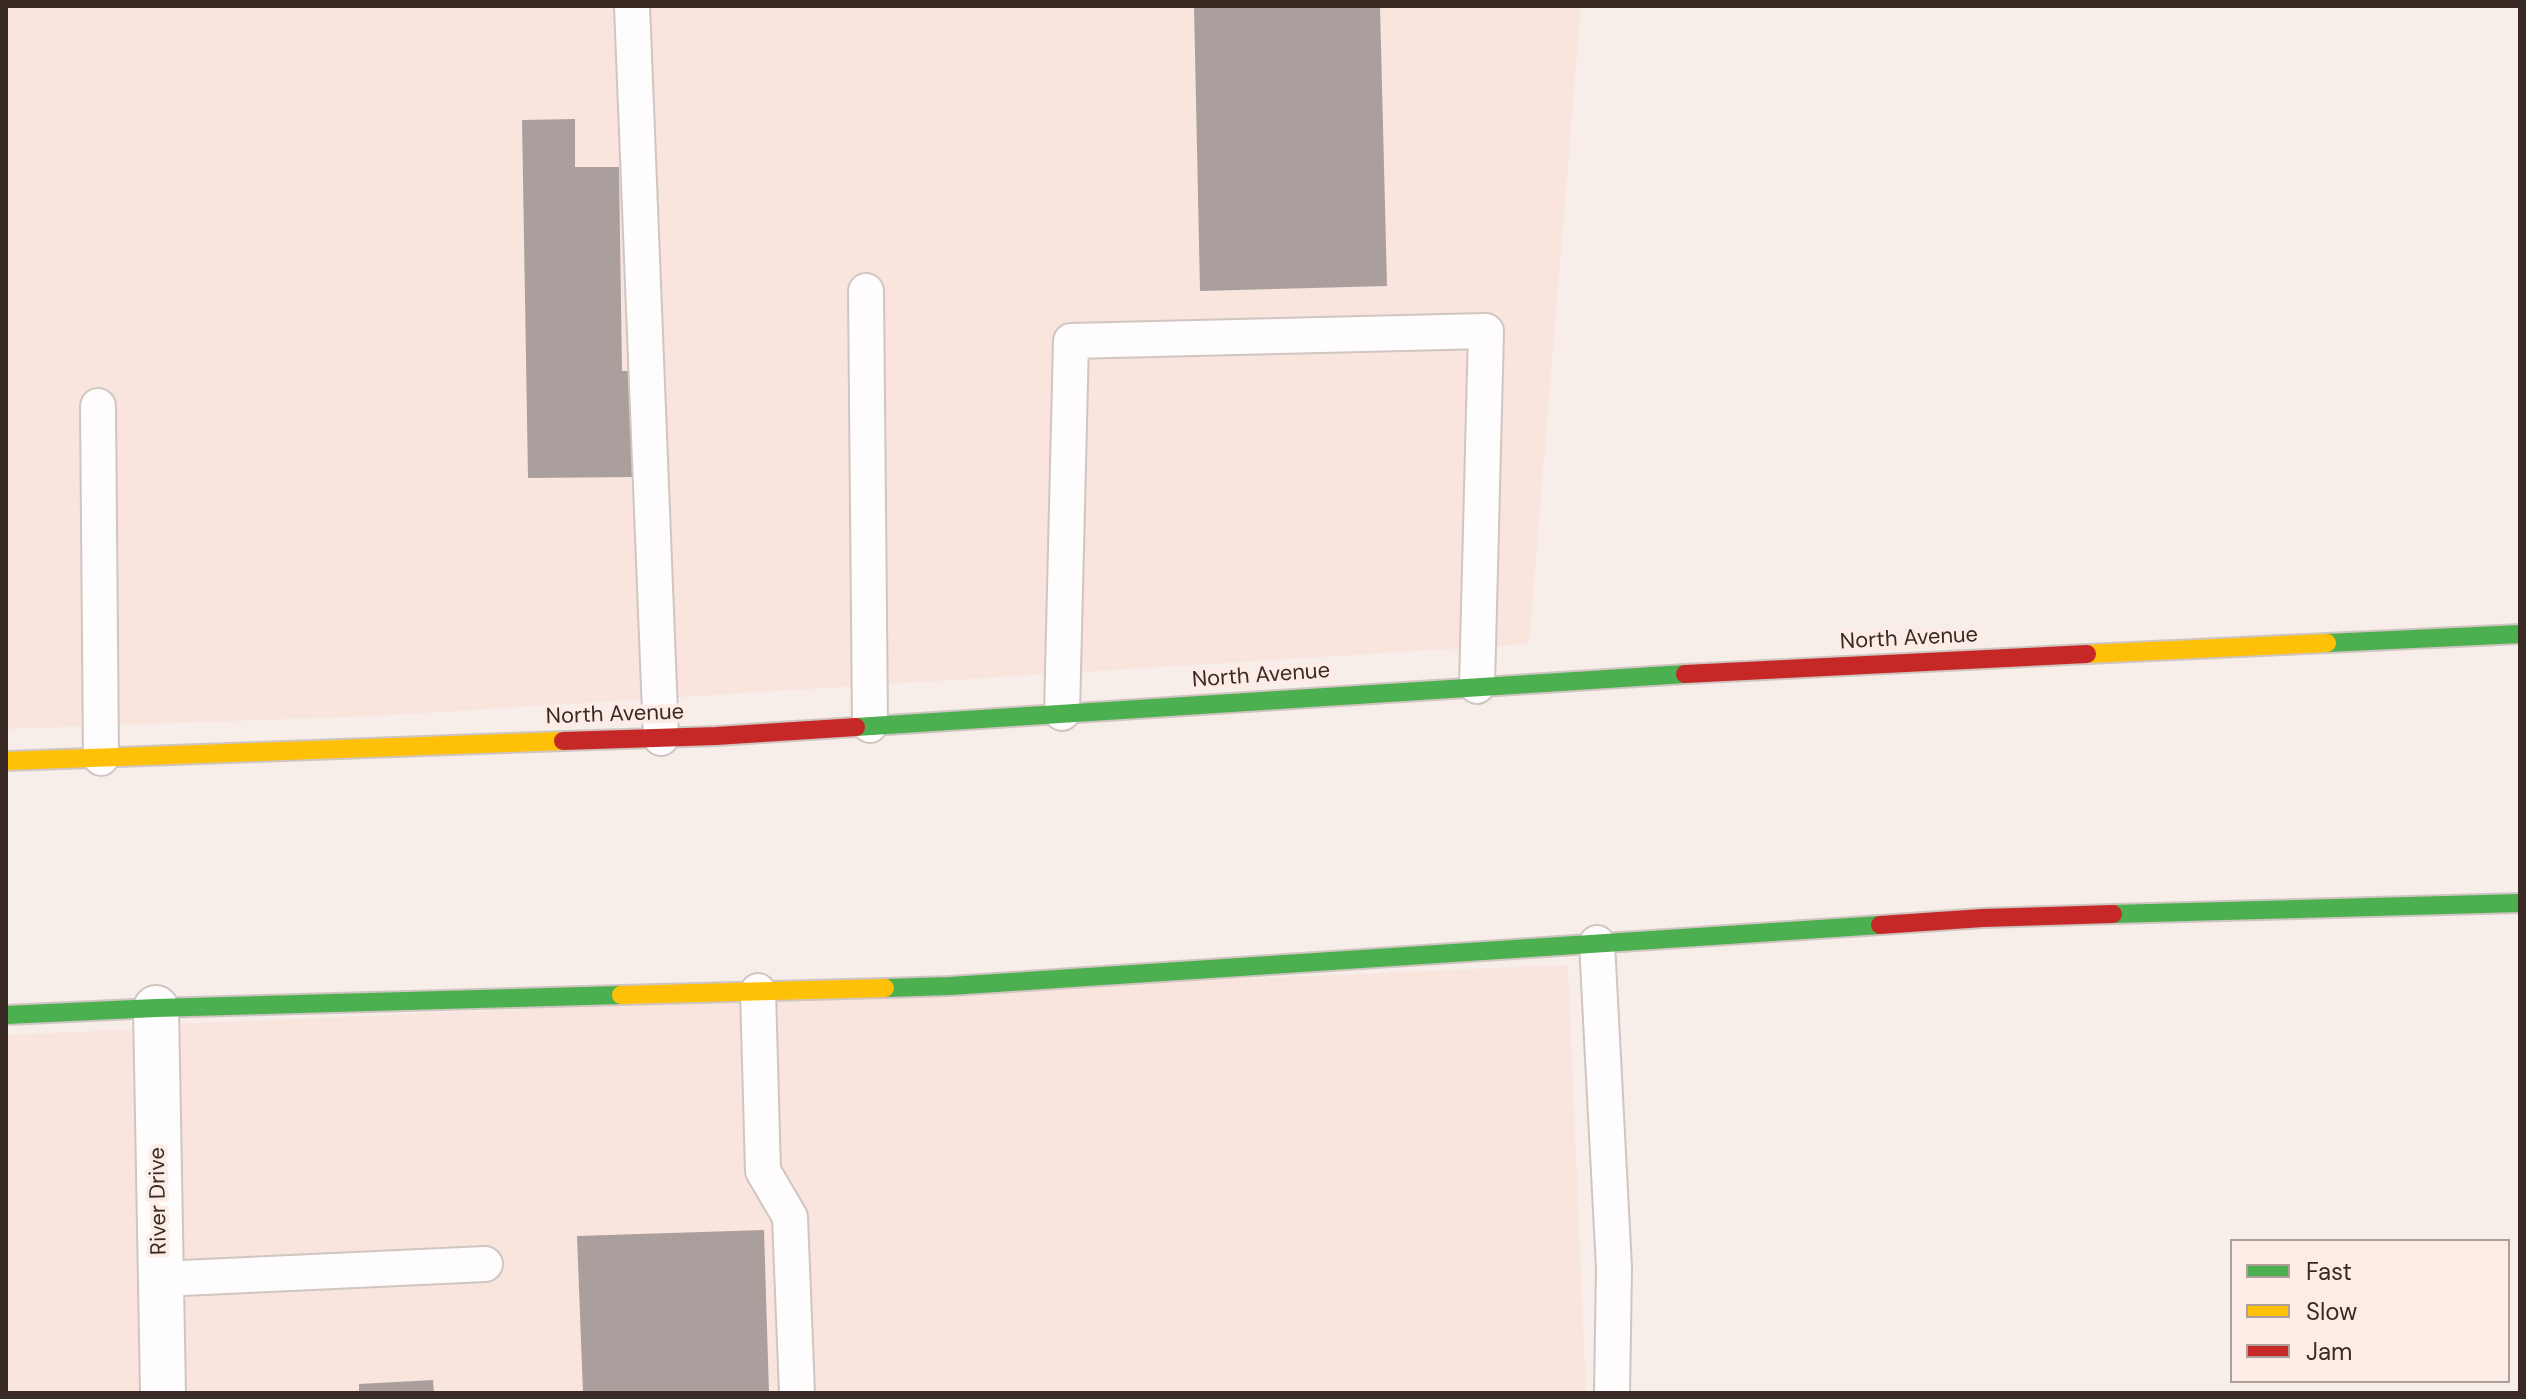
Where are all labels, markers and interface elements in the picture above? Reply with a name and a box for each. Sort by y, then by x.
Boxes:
street label: North Avenue [1839,622,1979,656]
street label: North Avenue [1191,658,1331,694]
street label: North Avenue [545,699,685,731]
street label: River Drive [145,1147,173,1255]
legend [2230,1239,2510,1383]
text: Fast [2306,1256,2352,1287]
text: Slow [2306,1296,2357,1327]
text: Jam [2306,1336,2352,1367]

